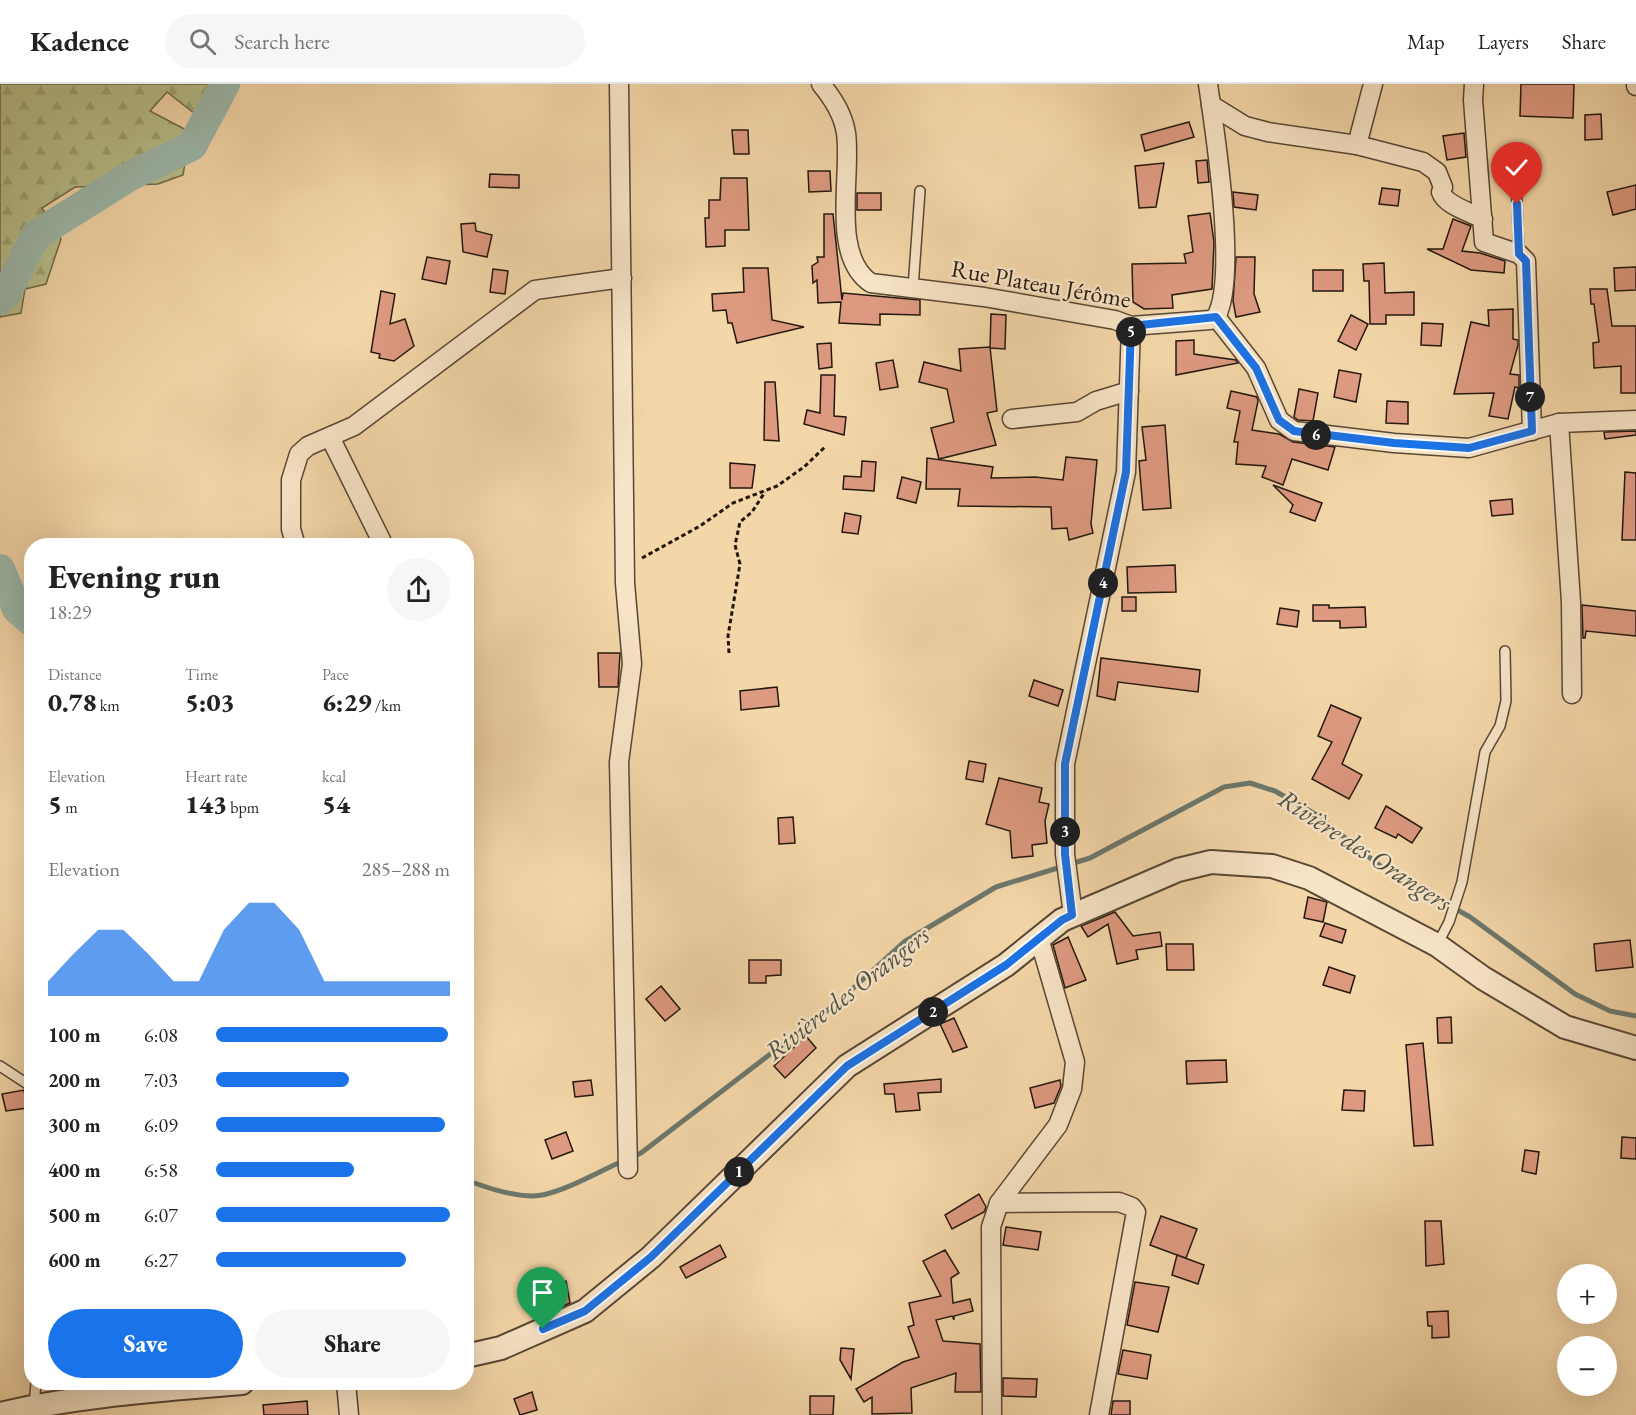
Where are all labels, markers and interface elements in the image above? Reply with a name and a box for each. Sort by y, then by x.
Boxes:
search box [165,14,585,68]
text: Kadence [30,23,129,59]
icon: search [186,25,219,58]
text: Search here [234,27,330,56]
text: Map [1407,28,1445,55]
text: Layers [1478,28,1529,55]
text: Share [1562,28,1606,55]
pin [1491,142,1542,204]
icon: check [1500,151,1533,184]
street label: Rue Plateau Jérôme [949,252,1133,315]
pin: 5 [1116,317,1146,347]
text: 5 [1127,321,1135,342]
pin: 7 [1515,382,1545,412]
text: 7 [1526,386,1534,407]
pin: 6 [1301,420,1331,450]
text: 6 [1312,424,1320,445]
text: Evening run [48,555,220,598]
button: share [387,558,450,621]
pin: 4 [1088,568,1118,598]
text: 4 [1099,572,1107,593]
text: 18:29 [48,599,91,625]
text: Distance [48,664,101,685]
text: Time [185,664,218,685]
text: Pace [322,664,349,685]
text: 0.78 [48,685,97,719]
text: 5:03 [185,685,235,719]
text: 6:29 [322,685,372,719]
text: km [97,695,120,716]
text: /km [372,695,401,716]
text: Elevation [48,766,106,787]
text: Heart rate [185,766,247,787]
text: kcal [322,766,346,787]
water label: Rivière des Orangers [1272,781,1459,919]
text: 5 [48,787,62,821]
text: 143 [185,787,227,821]
text: 54 [322,787,350,821]
text: m [62,797,78,818]
text: bpm [227,797,259,818]
pin: 3 [1050,817,1080,847]
text: 3 [1061,821,1069,842]
text: Elevation [48,856,120,882]
text: 285–288 m [362,856,450,882]
water label: Rivière des Orangers [758,917,937,1068]
pin: 2 [918,997,948,1027]
text: 2 [929,1001,937,1022]
text: 100 m [48,1022,101,1048]
text: 6:08 [144,1022,178,1048]
text: 200 m [48,1067,101,1093]
text: 7:03 [144,1067,178,1093]
text: 300 m [48,1112,101,1138]
text: 6:09 [144,1112,178,1138]
text: 400 m [48,1157,101,1183]
text: 6:58 [144,1157,178,1183]
pin: 1 [724,1157,754,1187]
text: 1 [735,1161,743,1182]
text: 500 m [48,1202,101,1228]
text: 6:07 [144,1202,178,1228]
text: 600 m [48,1247,101,1273]
text: 6:27 [144,1247,178,1273]
map controls [1557,1264,1617,1396]
button: + [1557,1264,1617,1324]
pin [517,1267,568,1329]
icon: arrive [526,1276,559,1309]
button: Save [48,1309,243,1378]
button: Share [255,1309,450,1378]
button: − [1557,1336,1617,1396]

